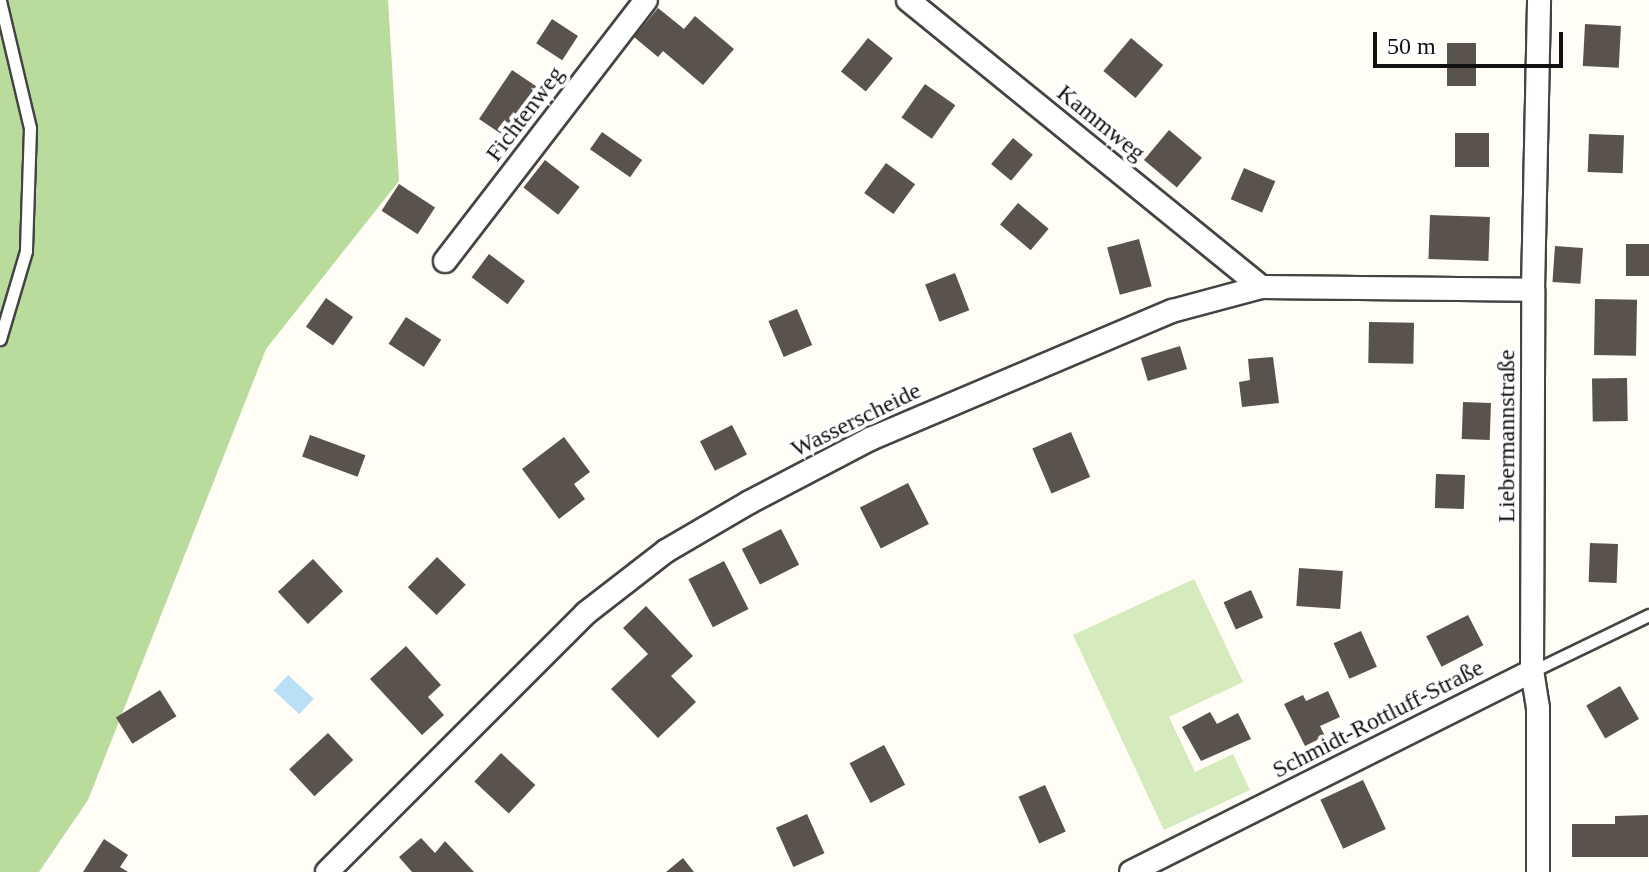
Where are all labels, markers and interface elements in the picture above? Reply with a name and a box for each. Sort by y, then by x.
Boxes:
scale bar [1377,16,1567,66]
text: 50 m [1387,33,1436,59]
street label: Fichtenweg [480,61,570,167]
street label: Kammweg [1051,79,1151,167]
street label: Liebermannstraße [1493,349,1521,523]
street label: Wasserscheide [786,376,926,464]
street label: Schmidt-Rottluff-Straße [1268,653,1488,785]

